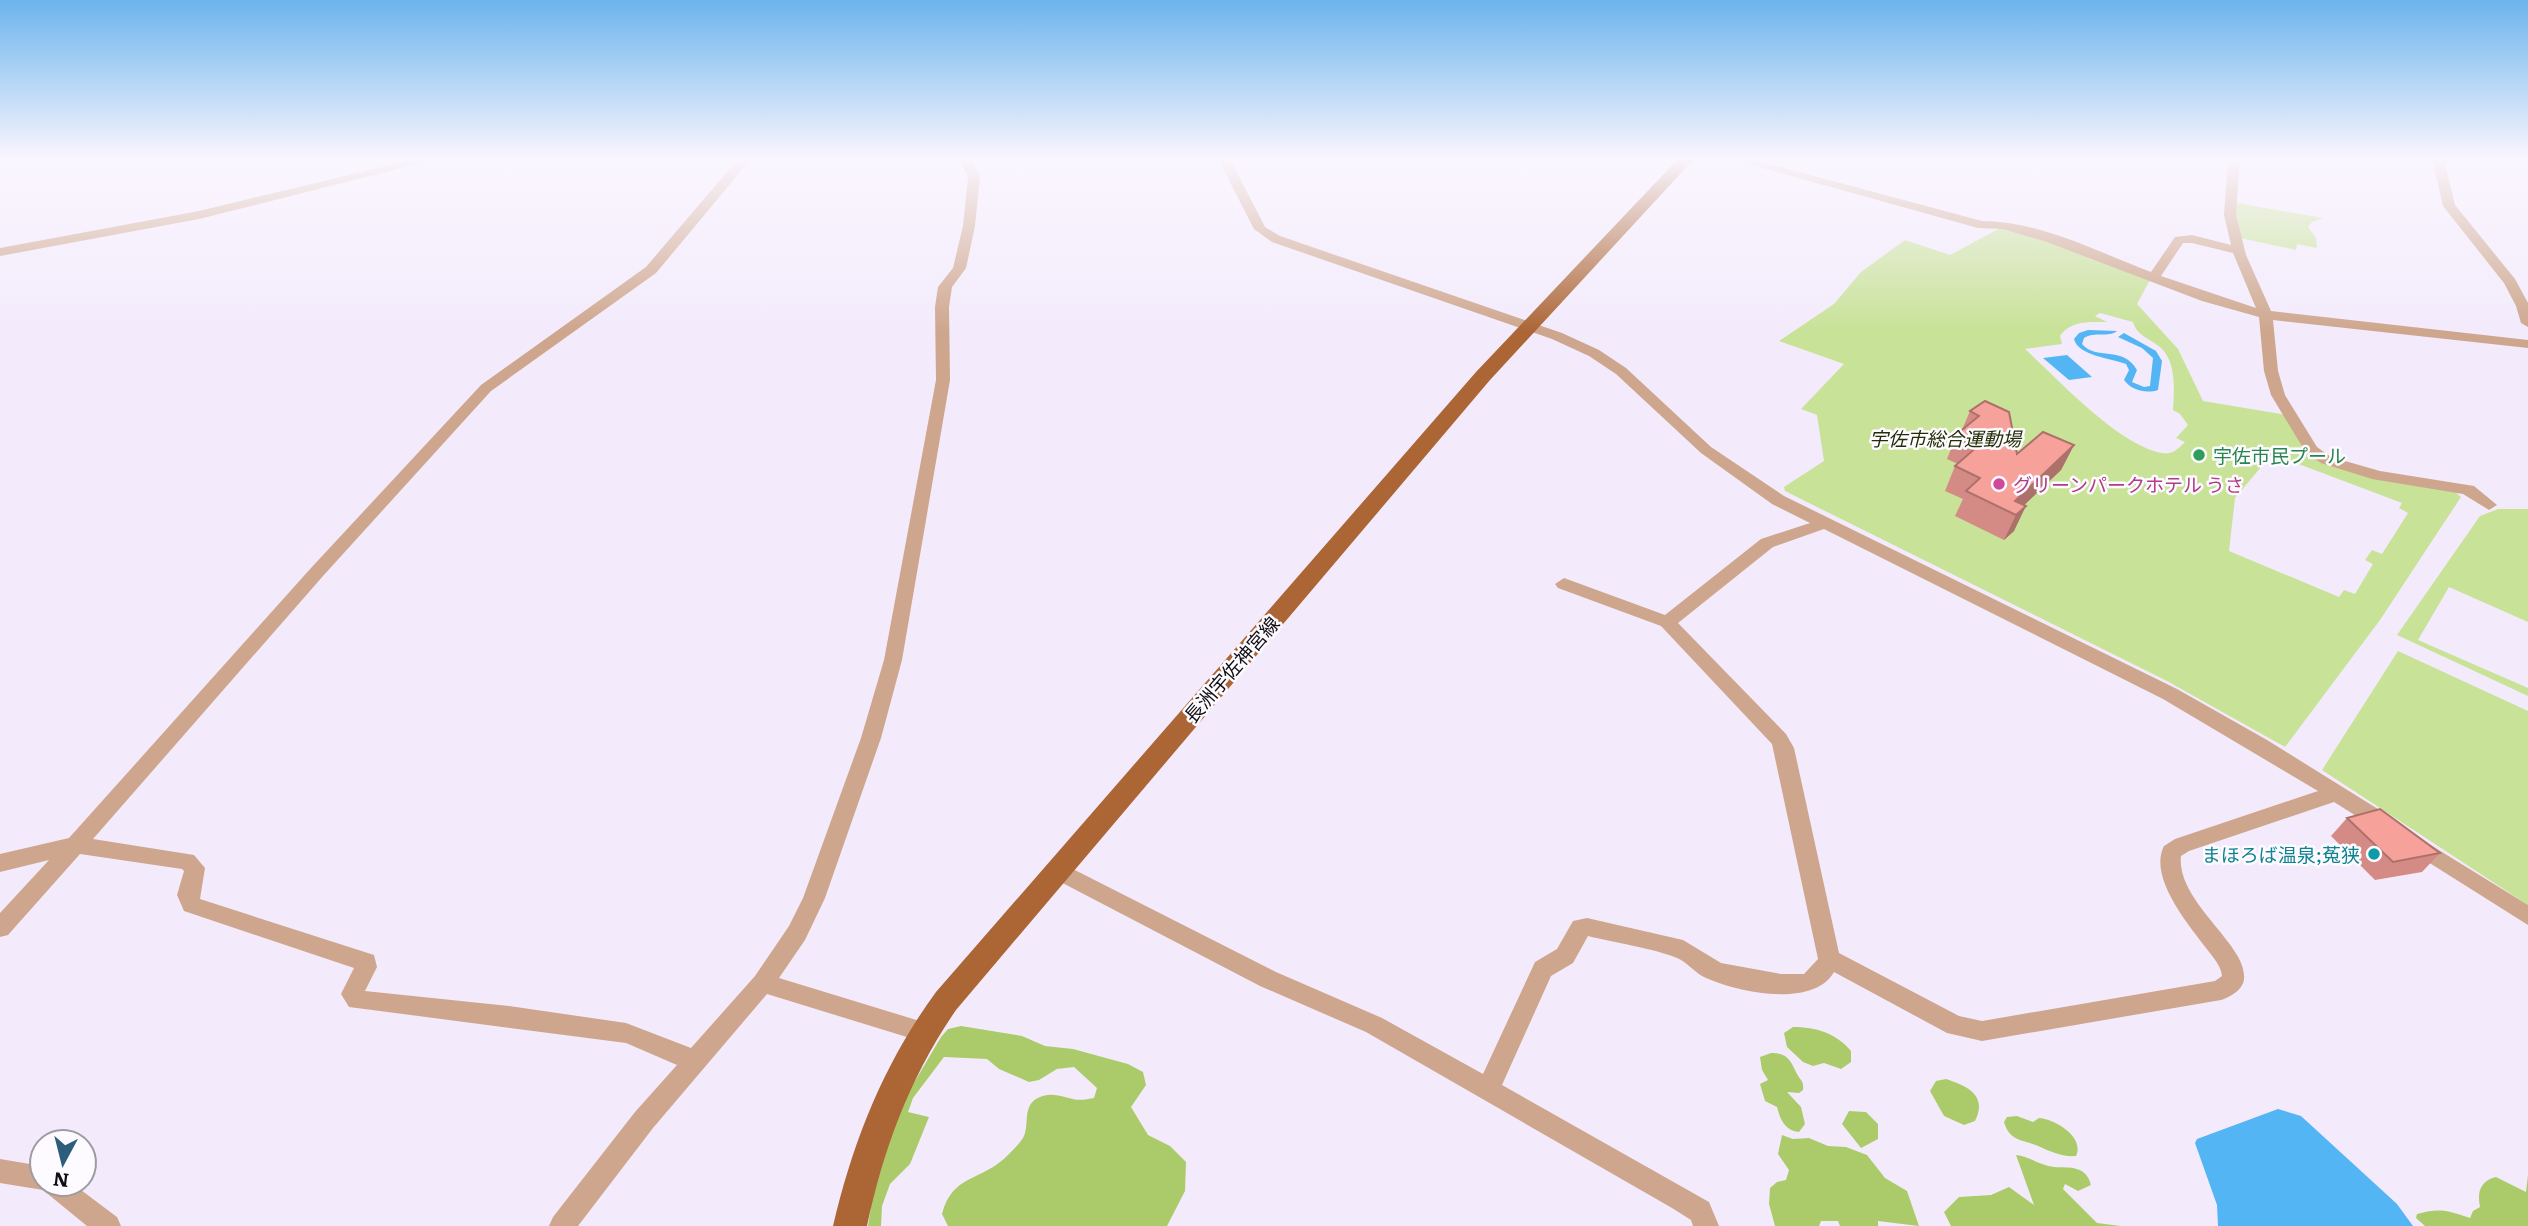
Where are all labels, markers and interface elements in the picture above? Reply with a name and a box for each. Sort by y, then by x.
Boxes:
park label: 宇佐市総合運動場 [1869,424,2023,452]
place label: 宇佐市民プール [2213,441,2346,469]
marker: 宇佐市民プール [2191,447,2207,463]
place label: グリーンパークホテル うさ [2013,470,2244,498]
marker: グリーンパークホテル うさ [1991,476,2007,492]
street label: 長洲宇佐神宮線 [1177,610,1285,728]
place label: まほろば温泉;菟狭 [2202,840,2360,868]
marker: まほろば温泉;菟狭 [2366,846,2382,862]
north arrow [28,1128,98,1198]
text: N [51,1166,70,1196]

